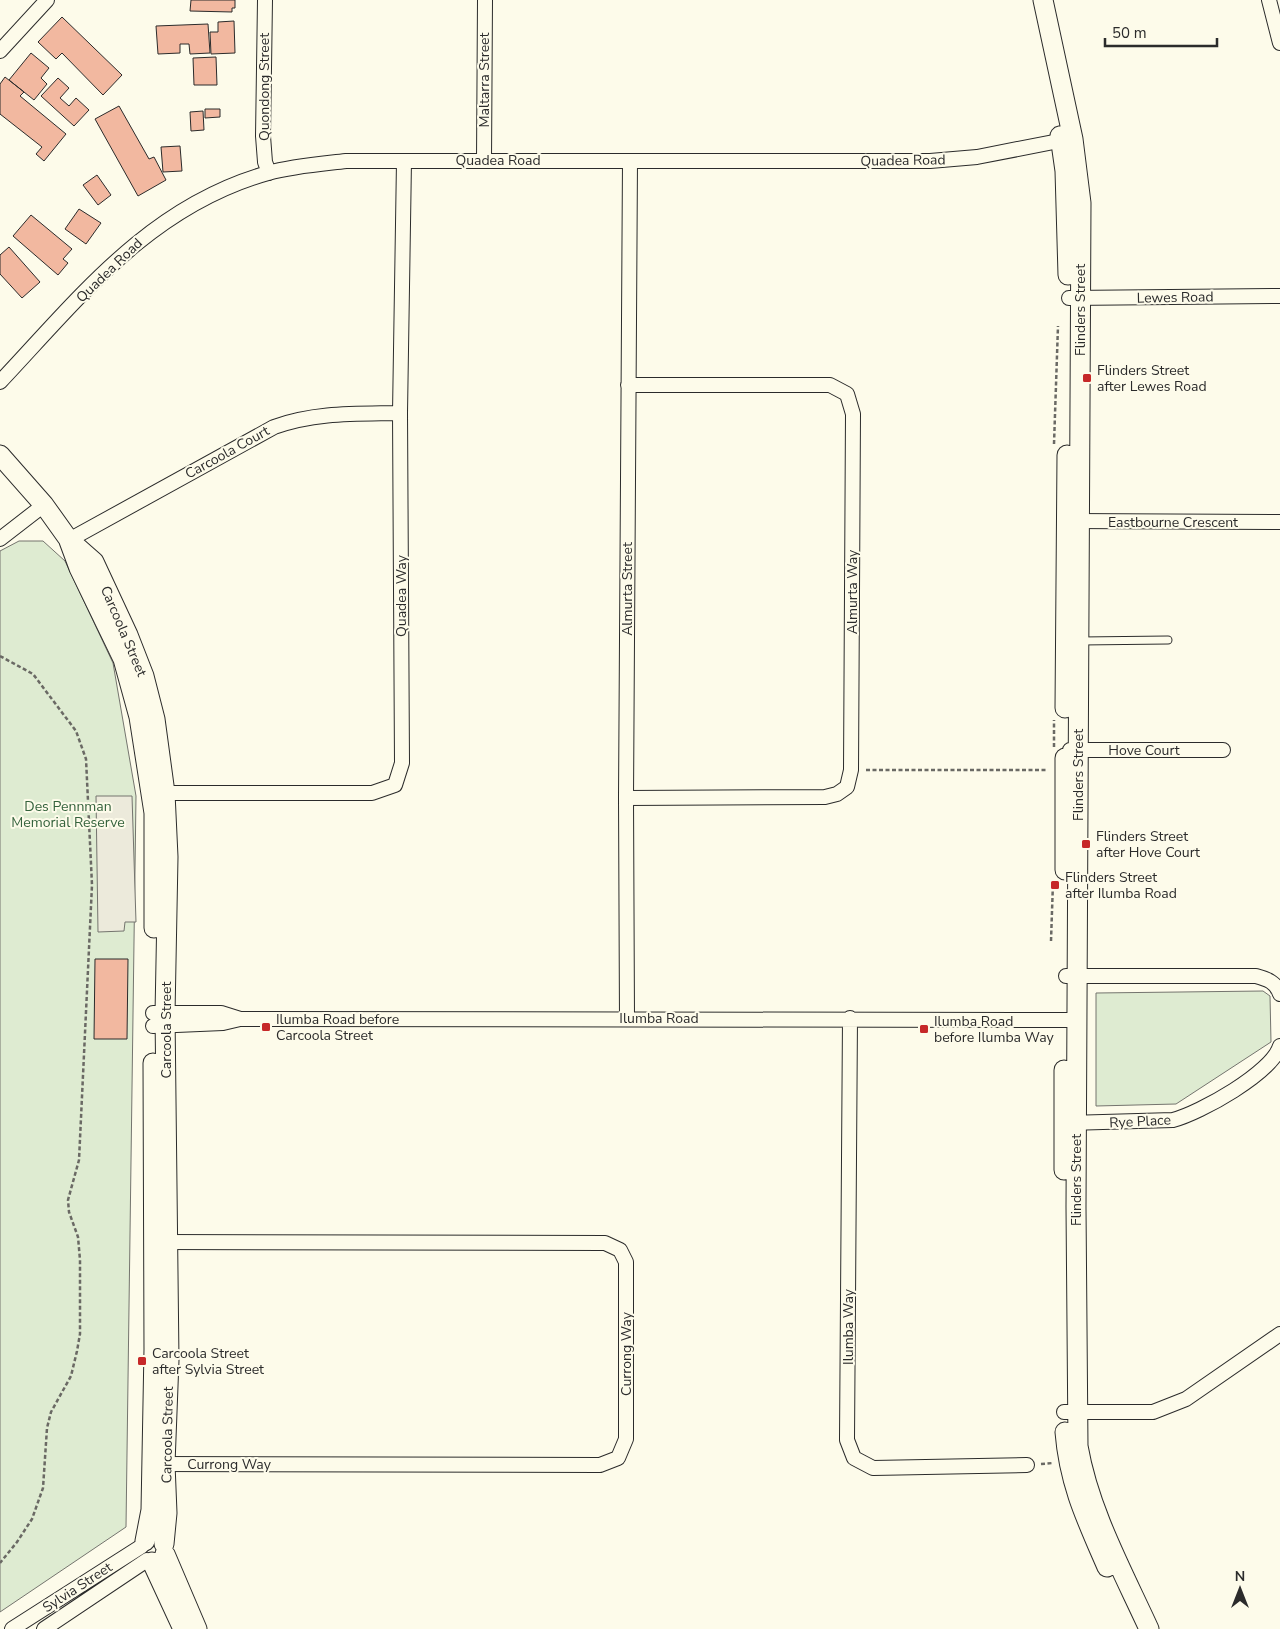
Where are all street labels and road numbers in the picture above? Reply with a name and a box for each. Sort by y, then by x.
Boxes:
street label: Maltarra Street [475,32,494,127]
street label: Quondong Street [255,33,274,141]
street label: Quadea Road [860,150,946,171]
street label: Quadea Road [455,151,541,170]
street label: Quadea Road [72,234,147,307]
street label: Flinders Street [1071,264,1090,356]
street label: Lewes Road [1136,287,1214,308]
street label: Carcoola Court [182,421,273,483]
street label: Eastbourne Crescent [1108,513,1238,532]
street label: Almurta Street [618,542,637,636]
street label: Almurta Way [843,549,862,634]
street label: Quadea Way [392,554,411,637]
street label: Carcoola Street [96,583,151,680]
street label: Flinders Street [1069,729,1088,821]
street label: Hove Court [1108,741,1180,760]
street label: Carcoola Street [157,982,176,1078]
street label: Ilumba Road [619,1009,699,1028]
street label: Rye Place [1109,1110,1171,1133]
street label: Flinders Street [1067,1134,1086,1226]
street label: Ilumba Way [839,1288,858,1365]
street label: Currong Way [617,1311,636,1396]
street label: Carcoola Street [157,1386,178,1484]
street label: Currong Way [187,1455,272,1474]
street label: Sylvia Street [39,1558,116,1617]

